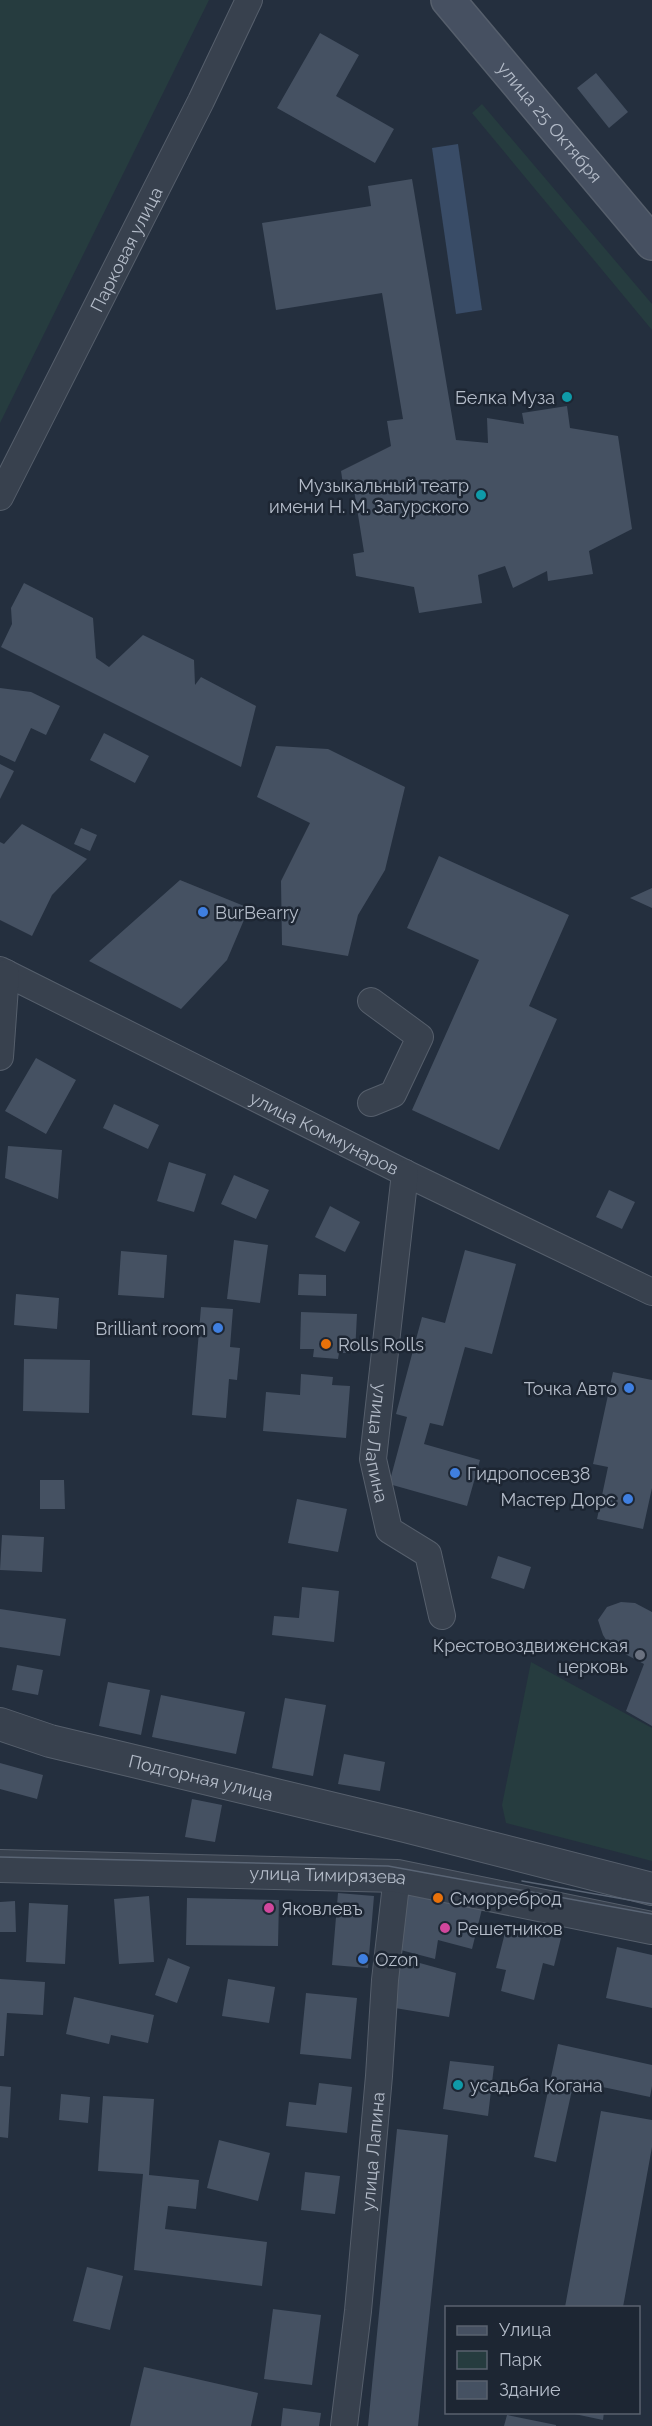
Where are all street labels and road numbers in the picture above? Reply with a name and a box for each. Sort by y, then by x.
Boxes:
street label: улица 25 Октября [494,57,607,186]
street label: Парковая улица [85,183,166,315]
street label: улица Коммунаров [247,1087,403,1179]
street label: улица Лапина [362,1383,393,1504]
street label: Подгорная улица [127,1750,275,1805]
street label: улица Тимирязева [249,1862,408,1888]
street label: улица Лапина [356,2091,388,2212]

